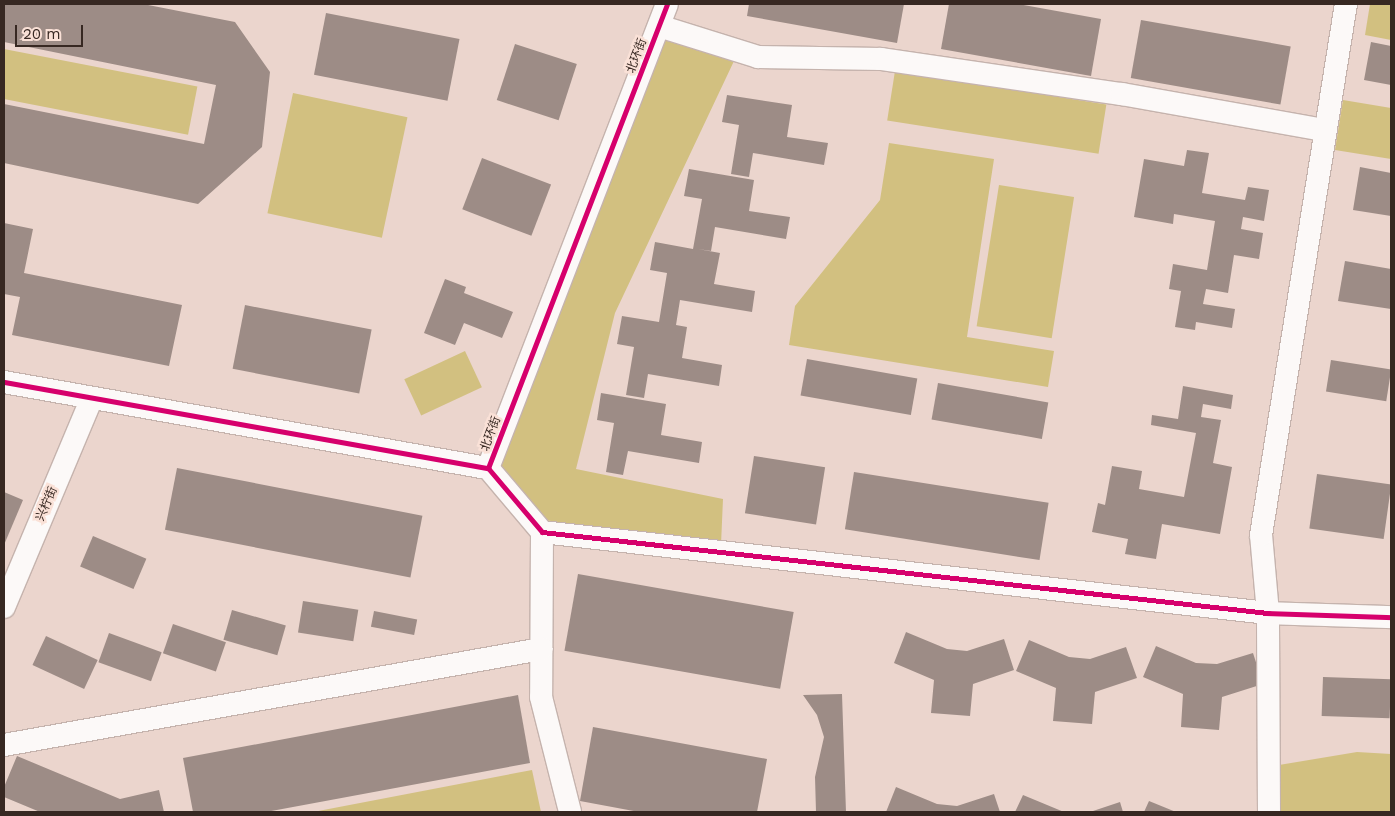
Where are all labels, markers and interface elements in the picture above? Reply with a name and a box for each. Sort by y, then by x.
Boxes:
scale bar [18,15,85,47]
text: 20 m [23,25,61,43]
street label: 北环街 [624,37,650,75]
street label: 北环街 [478,415,504,453]
street label: 兴柠街 [33,485,61,523]

